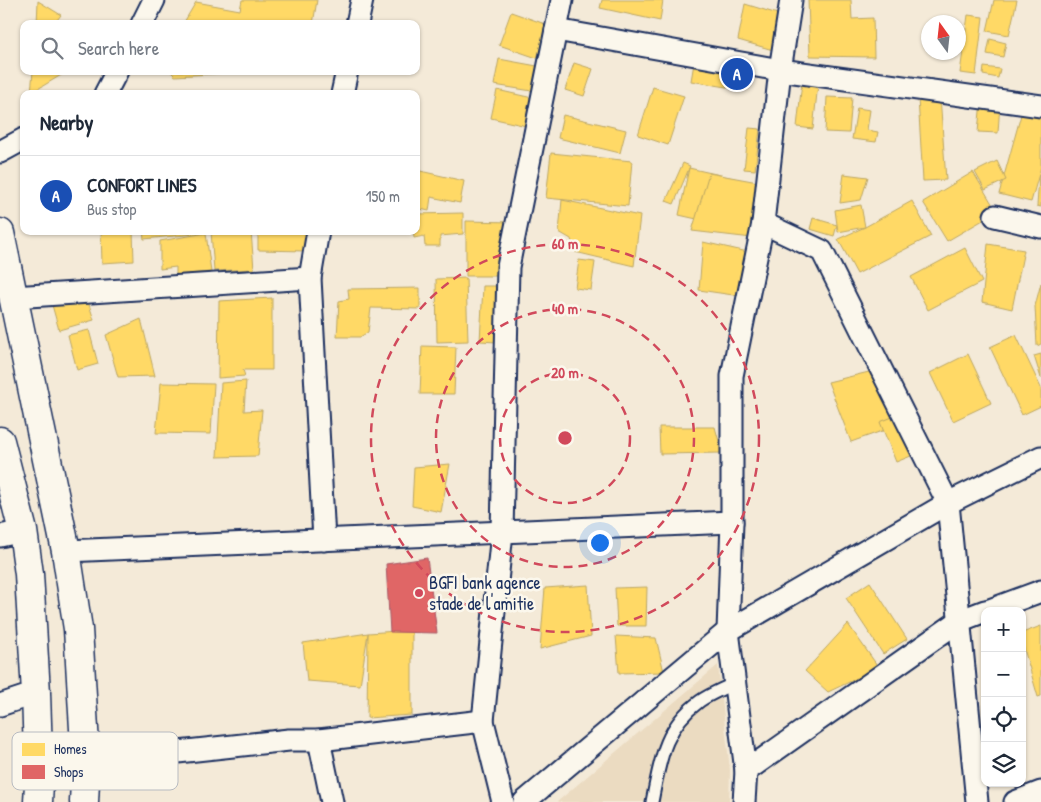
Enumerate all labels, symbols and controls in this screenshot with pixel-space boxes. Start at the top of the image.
north arrow [921,15,966,60]
search box [20,20,420,75]
icon: search [38,34,66,62]
text: Search here [78,35,159,61]
pin: A [721,55,753,93]
text: Nearby [40,108,93,137]
text: CONFORT LINES [87,172,196,198]
text: A [52,185,60,207]
text: 150 m [366,185,400,207]
text: Bus stop [87,198,136,220]
text: 60 m [552,233,578,254]
text: 40 m [552,298,578,319]
text: 20 m [551,362,579,383]
centre of rings [556,429,574,447]
your location [587,530,613,556]
place label: BGFI bank agence stade de l'amitie [429,570,541,616]
marker: BGFI bank agence stade de l'amitie [413,587,425,599]
map controls [981,607,1026,787]
button: + [981,607,1026,652]
button: − [981,652,1026,697]
button: locate [981,697,1026,742]
legend [12,732,178,790]
text: Homes [54,739,87,758]
button: layers [981,742,1026,787]
text: Shops [54,762,83,782]

